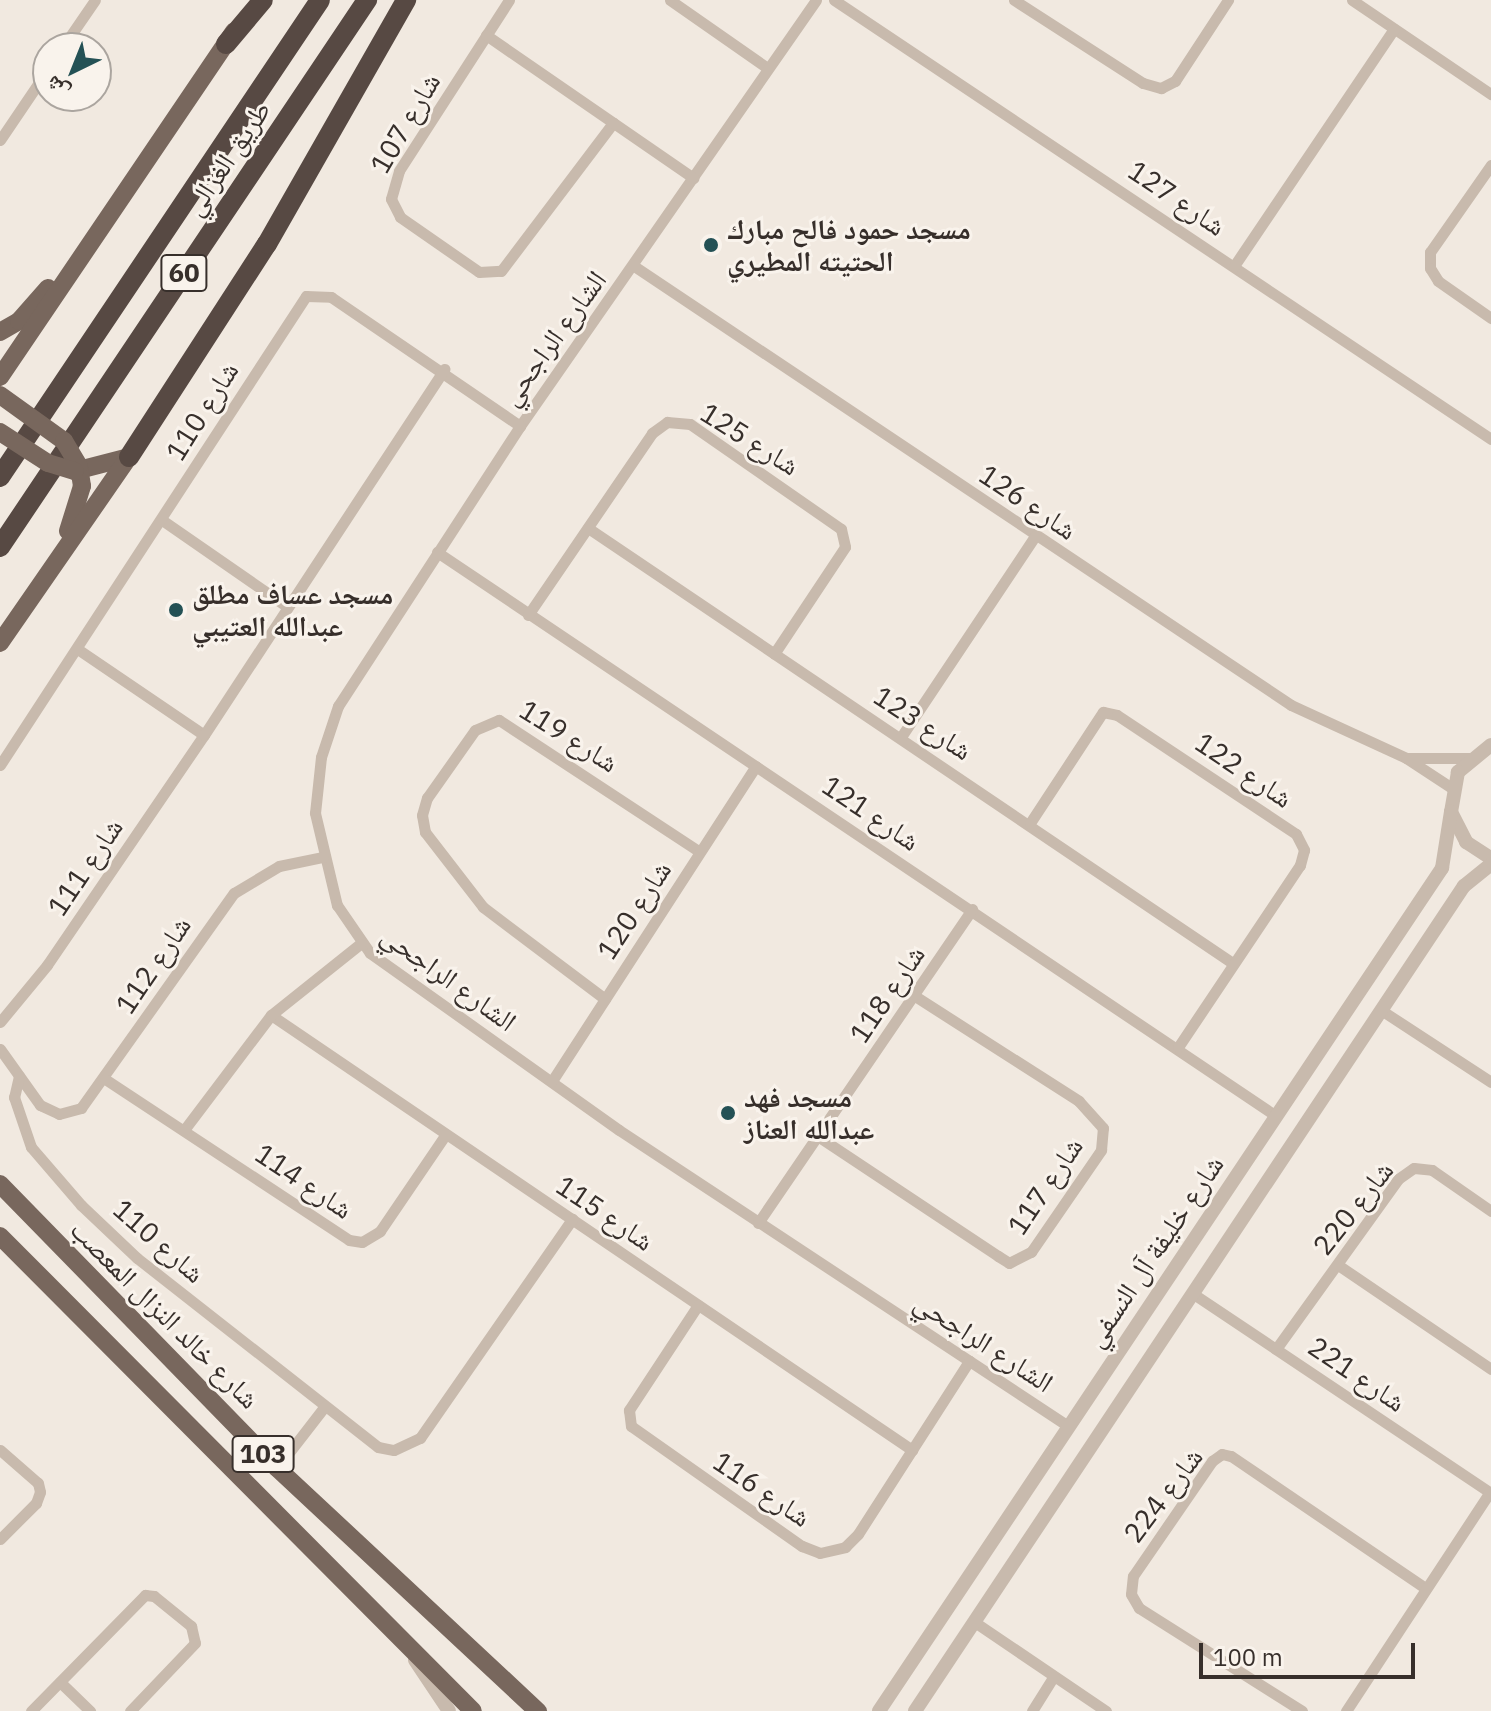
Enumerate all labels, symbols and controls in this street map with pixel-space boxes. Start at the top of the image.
north arrow [32,32,112,112]
street label: شارع 107 [363,67,447,179]
text: ش [38,70,75,107]
street label: طريق الغزالي [176,94,278,222]
street label: شارع 127 [1122,153,1232,243]
place label: مسجد حمود فالح مبارك الحتيته المطيري [727,212,971,278]
marker: مسجد حمود فالح مبارك الحتيته المطيري [702,236,720,254]
road number: 60 [160,251,208,295]
street label: الشارع الراجحي [493,264,613,412]
street label: شارع 110 [159,355,245,467]
street label: شارع 125 [694,396,806,482]
street label: شارع 126 [973,457,1083,547]
place label: مسجد عساف مطلق عبدالله العتيبي [192,577,393,643]
marker: مسجد عساف مطلق عبدالله العتيبي [167,601,185,619]
street label: شارع 123 [868,679,978,767]
street label: شارع 119 [513,693,625,779]
street label: شارع 122 [1189,725,1299,815]
street label: شارع 121 [816,768,926,858]
street label: شارع 111 [40,812,130,922]
street label: شارع 120 [590,855,678,965]
street label: شارع 112 [108,910,198,1020]
street label: الشارع الراجحي [375,918,523,1038]
street label: شارع 118 [842,939,932,1049]
place label: مسجد فهد عبدالله العناز [744,1080,874,1146]
marker: مسجد فهد عبدالله العناز [719,1104,737,1122]
street label: شارع 117 [1000,1131,1090,1241]
street label: 114 شارع [249,1136,359,1226]
street label: شارع خليفة آل النسفي [1077,1149,1231,1353]
street label: شارع 220 [1306,1154,1400,1262]
street label: شارع 115 [550,1168,660,1258]
street label: شارع 110 [106,1192,212,1290]
street label: شارع خالد النزال المعصب [64,1213,266,1415]
street label: الشارع الراجحي [908,1285,1060,1399]
street label: شارع 221 [1302,1329,1412,1419]
road number: 103 [231,1432,295,1476]
street label: شارع 224 [1116,1441,1210,1549]
street label: شارع 116 [707,1444,817,1534]
scale bar [1203,1627,1419,1677]
text: 100 m [1213,1641,1283,1673]

